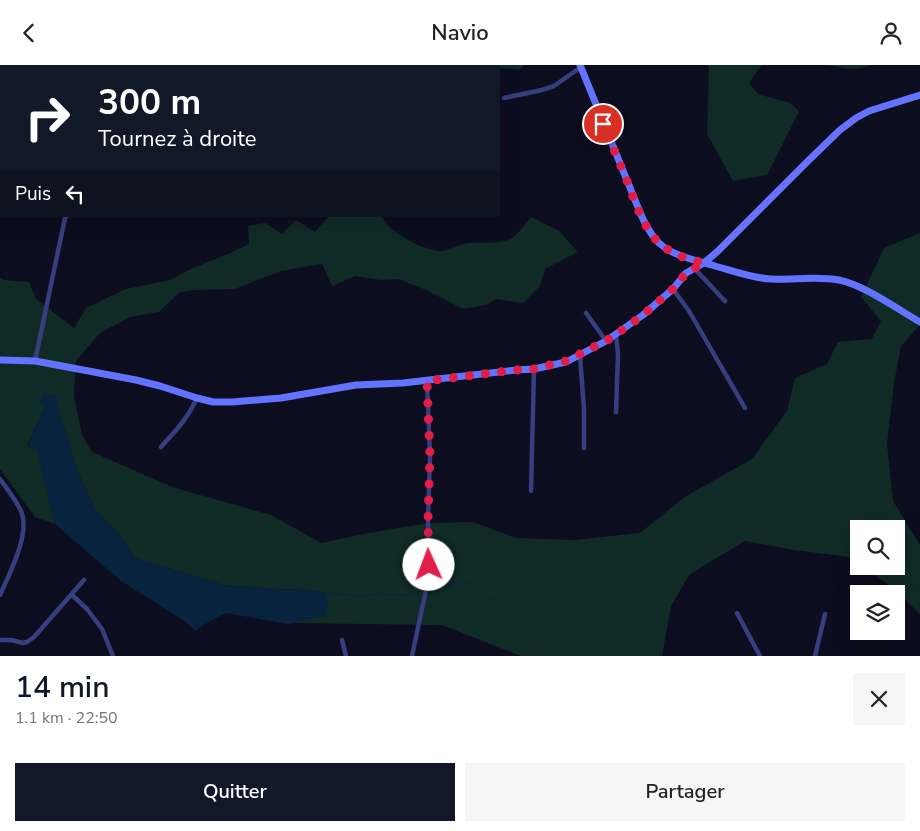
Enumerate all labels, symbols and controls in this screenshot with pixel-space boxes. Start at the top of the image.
text: Navio [431,18,489,48]
icon: back [15,19,43,47]
icon: person [877,19,905,47]
text: 300 m [98,79,201,126]
icon: right [15,85,80,150]
pin [582,103,624,145]
icon: arrive [589,110,617,138]
text: Tournez à droite [98,124,257,154]
icon: left [61,180,89,208]
text: Puis [15,181,51,207]
map controls [850,520,905,640]
button: search [850,520,905,575]
position arrow [402,538,454,590]
button: layers [850,585,905,640]
text: 14 min [15,667,109,708]
button: close [853,673,905,725]
text: 1.1 km · 22:50 [15,707,118,729]
button: Quitter [15,763,455,821]
button: Partager [465,763,905,821]

